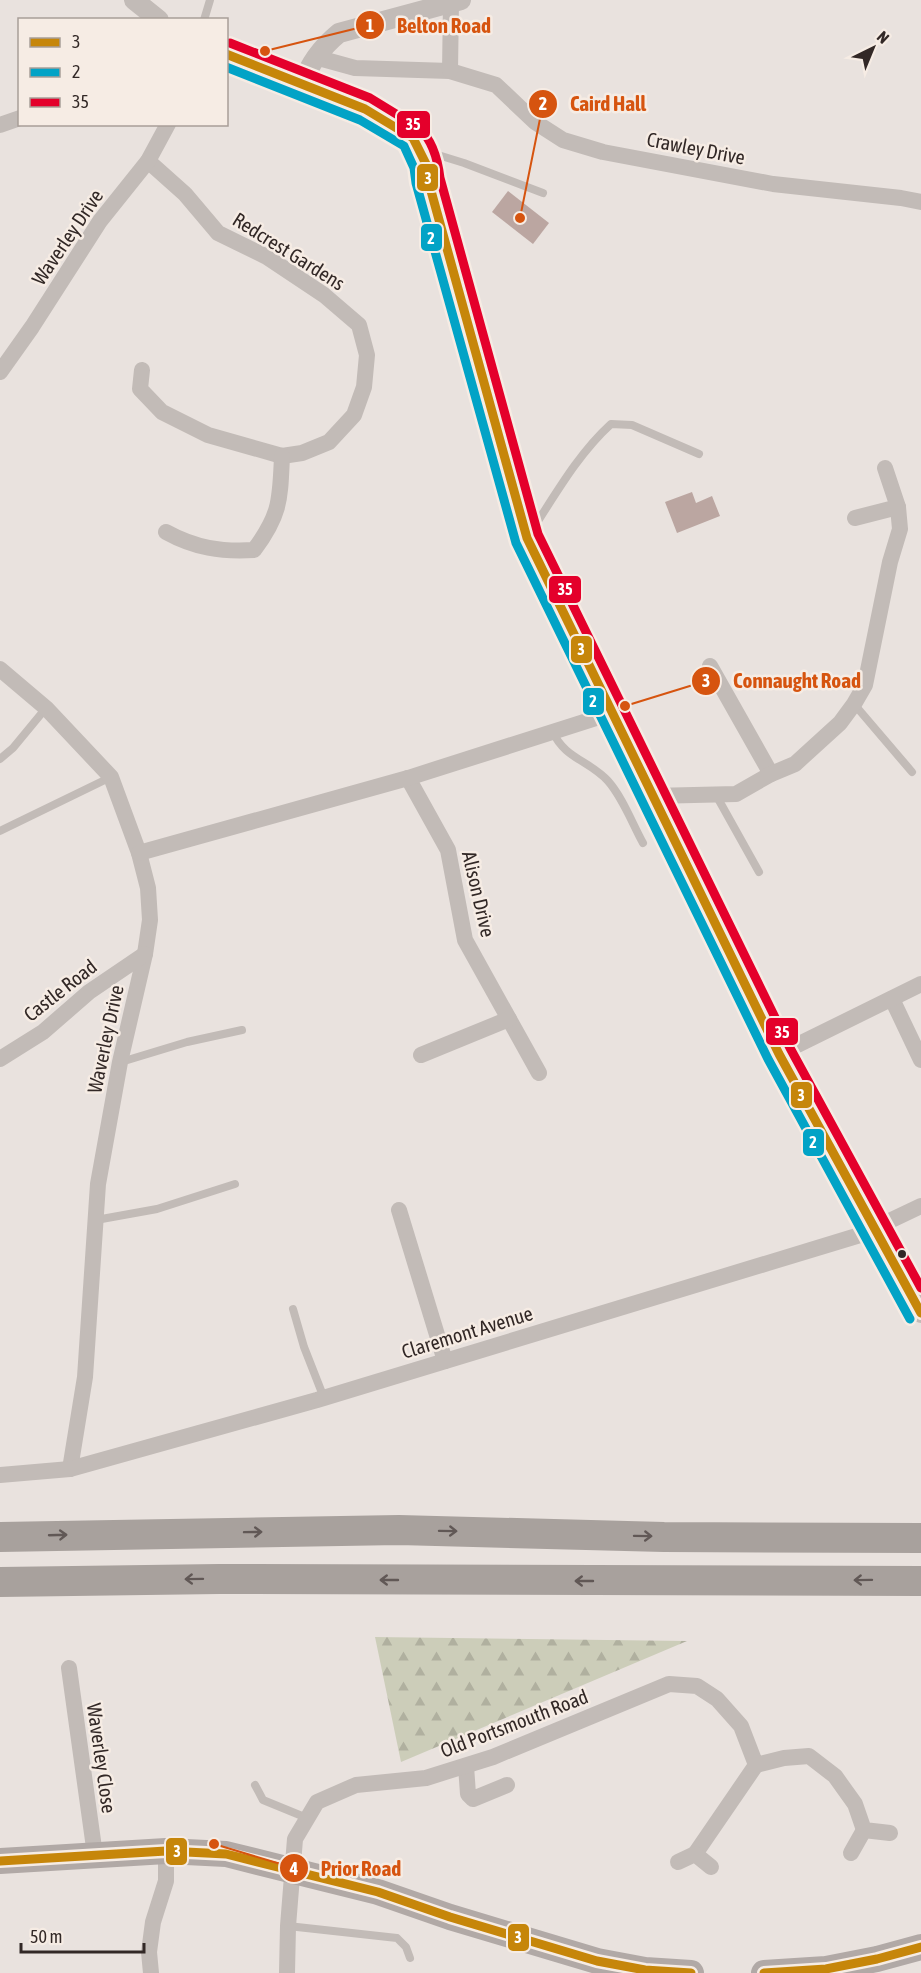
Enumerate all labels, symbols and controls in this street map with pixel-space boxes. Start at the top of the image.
callout: Belton Road [355,6,503,45]
text: Belton Road [397,13,491,37]
text: 1 [366,15,374,36]
legend [18,18,228,126]
north arrow [843,18,903,78]
text: N [874,27,893,47]
text: 3 [72,31,80,52]
text: 2 [72,61,80,82]
callout: Caird Hall [528,85,658,124]
text: 35 [72,91,89,112]
text: Caird Hall [570,91,647,115]
text: 2 [539,93,547,114]
line badge: 35 [396,110,431,139]
text: 35 [405,115,421,133]
street label: Crawley Drive [645,127,747,169]
line badge: 3 [416,163,439,192]
text: 3 [424,169,432,187]
street label: Waverley Drive [27,185,107,289]
street label: Redcrest Gardens [229,207,349,295]
line badge: 2 [420,223,443,252]
text: 2 [427,229,435,247]
line badge: 35 [548,575,582,604]
text: 35 [557,580,573,598]
line badge: 3 [570,635,593,664]
text: 3 [577,640,585,658]
callout: Connaught Road [691,661,872,700]
text: Connaught Road [733,668,861,692]
text: 3 [702,670,710,691]
line badge: 2 [582,687,605,716]
text: 2 [589,692,597,710]
street label: Alison Drive [458,849,500,939]
street label: Castle Road [19,954,101,1026]
street label: Waverley Drive [82,983,128,1095]
line badge: 35 [765,1017,799,1046]
text: 35 [774,1023,790,1041]
line badge: 3 [790,1081,813,1109]
text: 3 [797,1086,805,1104]
line badge: 2 [802,1128,825,1157]
text: 2 [809,1133,817,1151]
unlabelled marker [896,1248,908,1260]
street label: Claremont Avenue [399,1301,535,1363]
one-way arrow [438,1525,458,1537]
one-way arrow [243,1526,263,1538]
one-way arrow [48,1529,68,1541]
one-way arrow [633,1530,653,1542]
one-way arrow [184,1573,204,1585]
one-way arrow [379,1574,399,1586]
one-way arrow [853,1574,873,1586]
one-way arrow [574,1575,594,1587]
street label: Old Portsmouth Road [437,1684,591,1762]
street label: Waverley Close [83,1702,121,1814]
line badge: 3 [165,1837,188,1866]
text: 3 [173,1842,181,1860]
callout: Prior Road [279,1849,413,1888]
text: Prior Road [321,1856,401,1880]
text: 4 [289,1858,298,1879]
scale bar [21,1916,144,1954]
line badge: 3 [507,1923,530,1952]
text: 50 m [30,1926,62,1947]
text: 3 [514,1928,522,1946]

